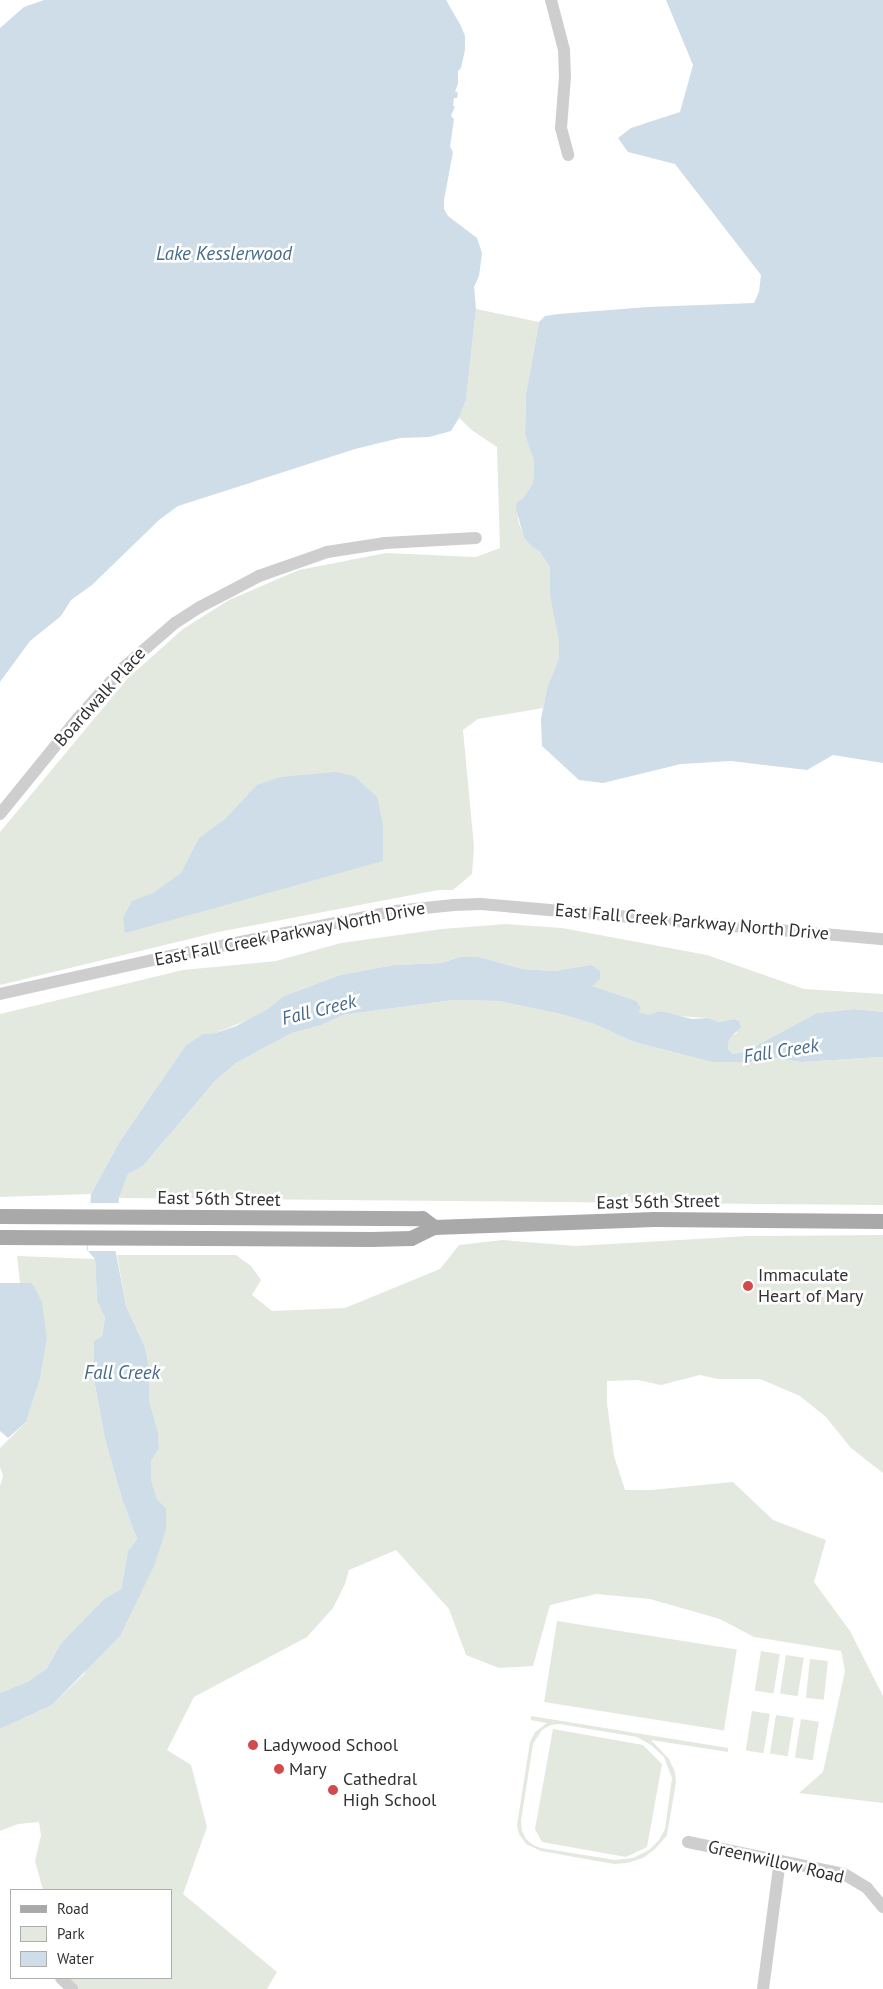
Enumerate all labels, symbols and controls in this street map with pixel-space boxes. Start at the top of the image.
water label: Lake Kesslerwood [156,243,292,265]
street label: Boardwalk Place [50,643,150,751]
street label: East Fall Creek Parkway North Drive [152,897,428,971]
street label: East Fall Creek Parkway North Drive [553,899,831,945]
water label: Fall Creek [279,990,359,1030]
water label: Fall Creek [742,1034,820,1068]
street label: East 56th Street [157,1187,281,1211]
street label: East 56th Street [596,1190,720,1214]
place label: Immaculate Heart of Mary [758,1265,863,1308]
marker: Immaculate Heart of Mary [742,1280,754,1292]
water label: Fall Creek [84,1362,160,1384]
place label: Ladywood School [263,1734,398,1756]
marker: Ladywood School [247,1739,259,1751]
place label: Mary [289,1758,327,1780]
marker: Mary [273,1763,285,1775]
place label: Cathedral High School [343,1769,436,1812]
marker: Cathedral High School [327,1784,339,1796]
street label: Greenwillow Road [706,1836,846,1888]
legend [10,1889,172,1979]
text: Road [57,1899,89,1918]
text: Park [57,1924,85,1943]
text: Water [57,1949,94,1968]

